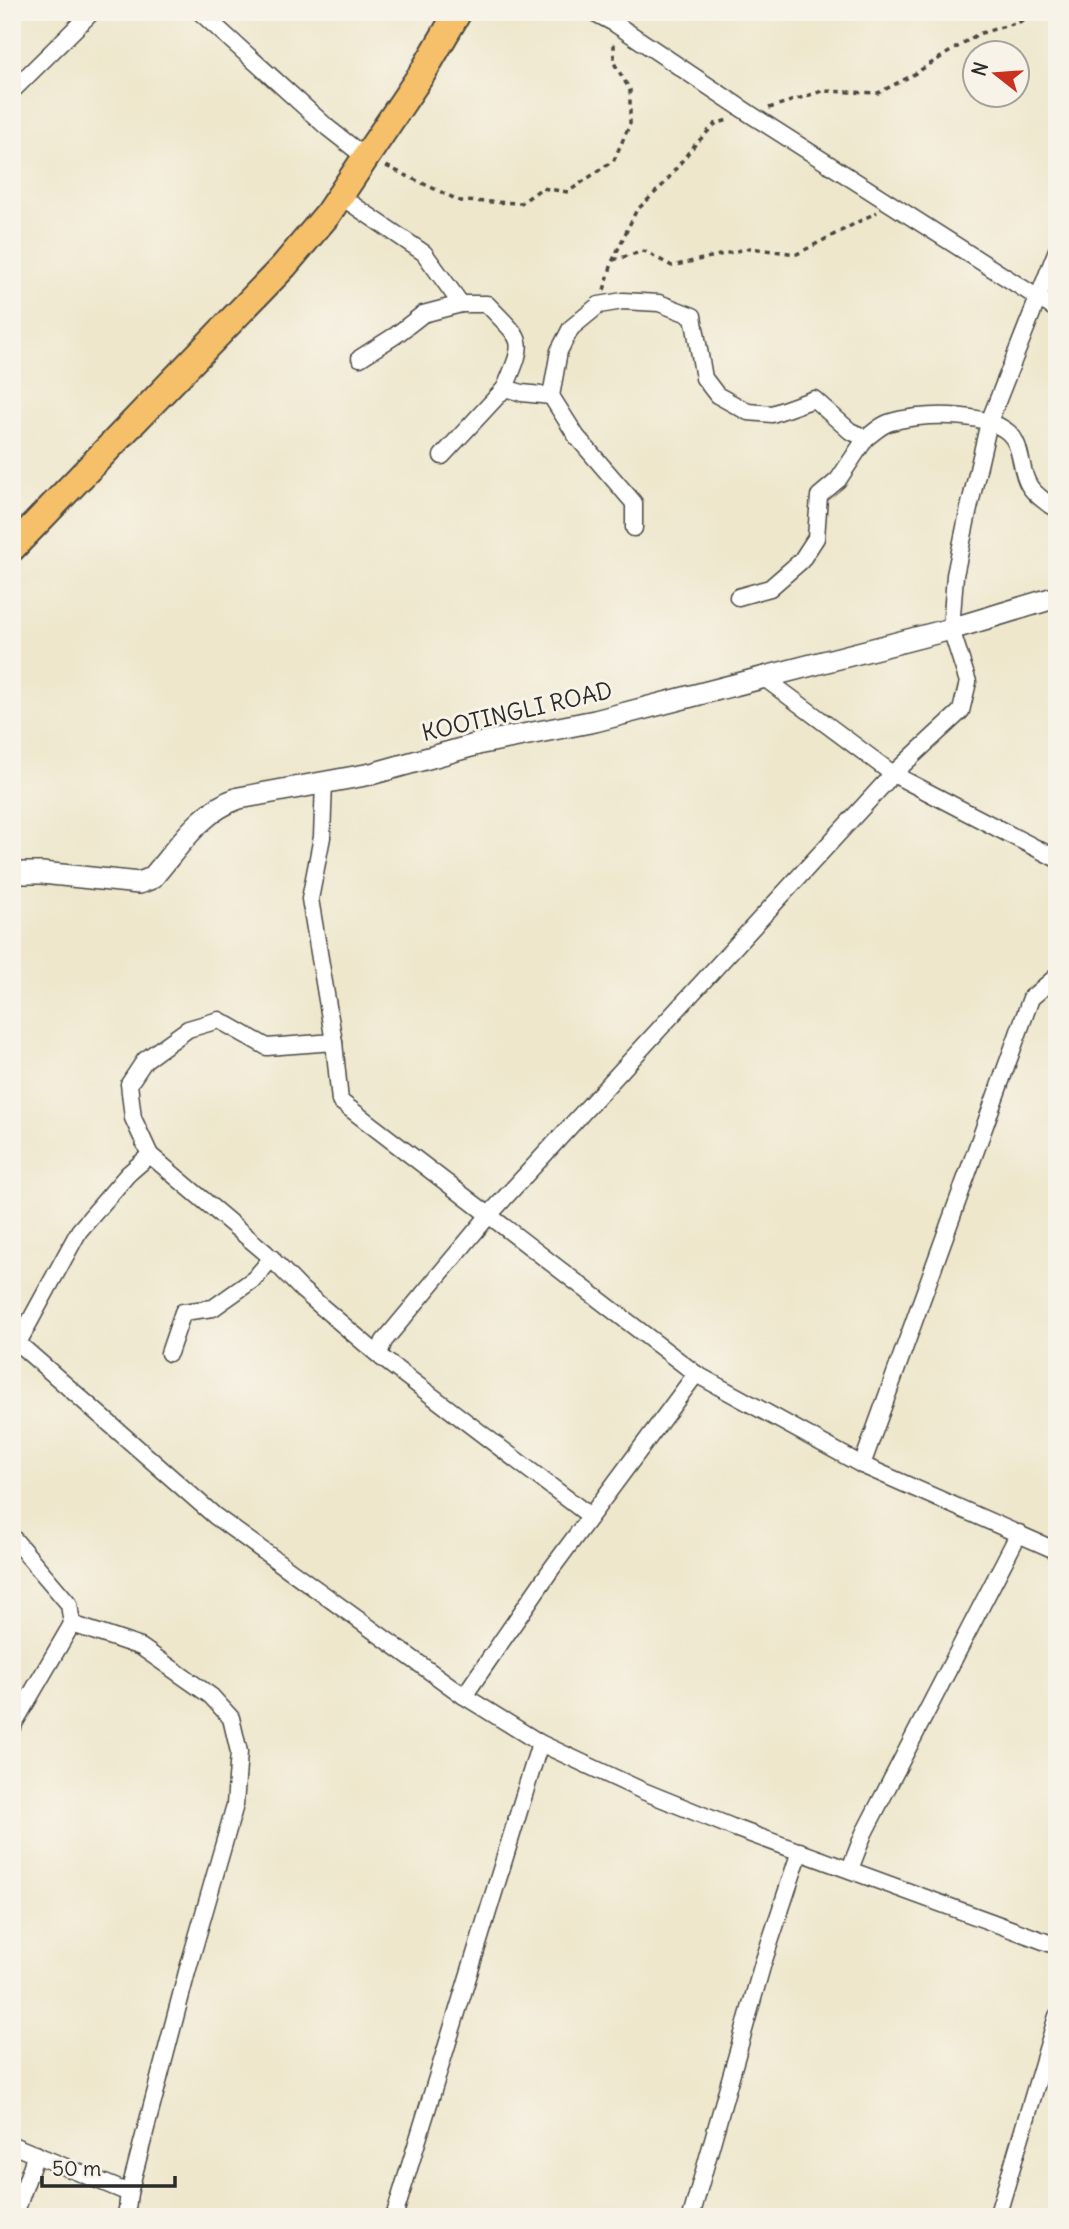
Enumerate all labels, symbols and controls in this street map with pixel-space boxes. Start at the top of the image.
north arrow [960,38,1030,108]
text: N [966,59,993,79]
street label: KOOTINGLI ROAD [419,675,615,747]
scale bar [42,2145,175,2189]
text: 50 m [52,2155,101,2182]

